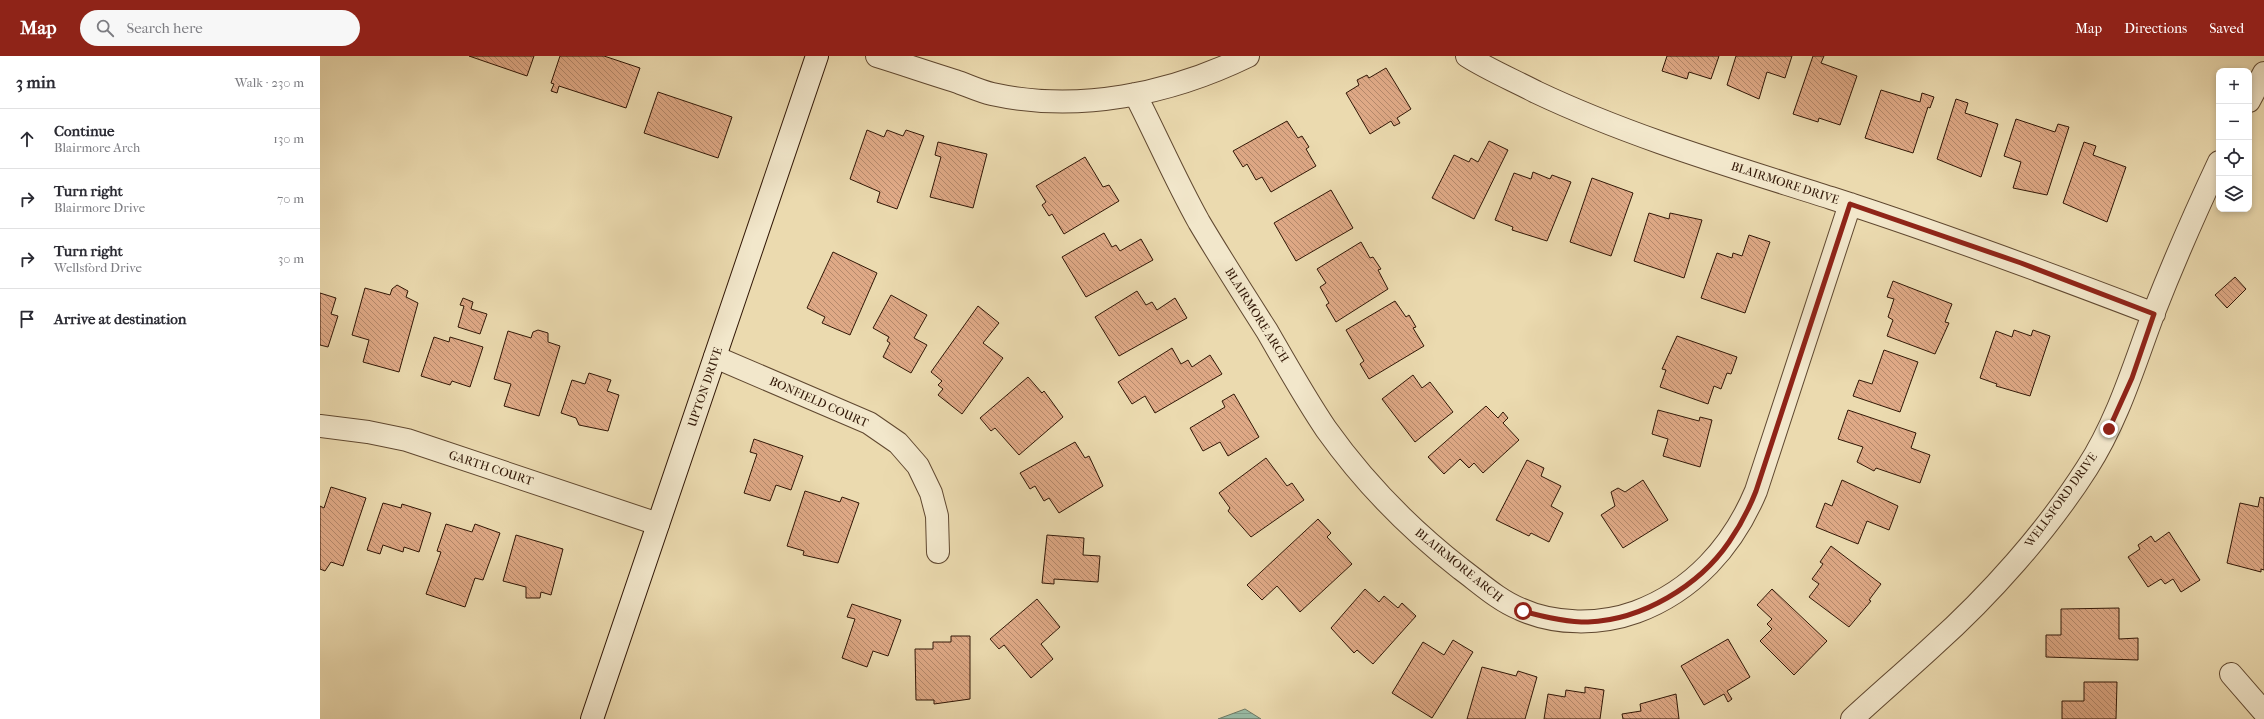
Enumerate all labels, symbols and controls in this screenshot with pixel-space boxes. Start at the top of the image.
search box [80,10,360,46]
text: Map [20,17,56,39]
icon: search [94,17,116,39]
text: Search here [126,19,203,37]
text: Map [2075,20,2102,37]
text: Directions [2124,20,2187,37]
text: Saved [2209,20,2244,37]
map controls [2216,68,2252,212]
button: + [2216,68,2252,104]
text: 3 min [16,72,56,92]
text: Walk · 230 m [235,75,304,90]
button: − [2216,104,2252,140]
text: Continue [54,122,114,140]
icon: ahead [16,128,38,150]
text: 130 m [273,131,304,146]
text: Blairmore Arch [54,140,140,155]
button: locate [2216,140,2252,176]
street label: BLAIRMORE DRIVE [1729,159,1841,207]
button: layers [2216,176,2252,212]
text: Turn right [54,182,123,200]
icon: right [16,188,38,210]
text: 70 m [277,191,304,206]
text: Blairmore Drive [54,200,145,215]
text: Turn right [54,242,123,260]
icon: right [16,248,38,270]
text: 30 m [278,251,304,266]
text: Wellsford Drive [54,260,142,275]
street label: BLAIRMORE ARCH [1222,265,1292,365]
icon: arrive [16,308,38,330]
text: Arrive at destination [54,310,186,328]
street label: UPTON DRIVE [685,345,725,429]
street label: BONFIELD COURT [767,374,871,430]
route end [2100,420,2118,438]
street label: GARTH COURT [447,448,536,489]
street label: WELLSFORD DRIVE [2021,450,2100,551]
street label: BLAIRMORE ARCH [1412,525,1506,605]
route start [1514,602,1532,620]

